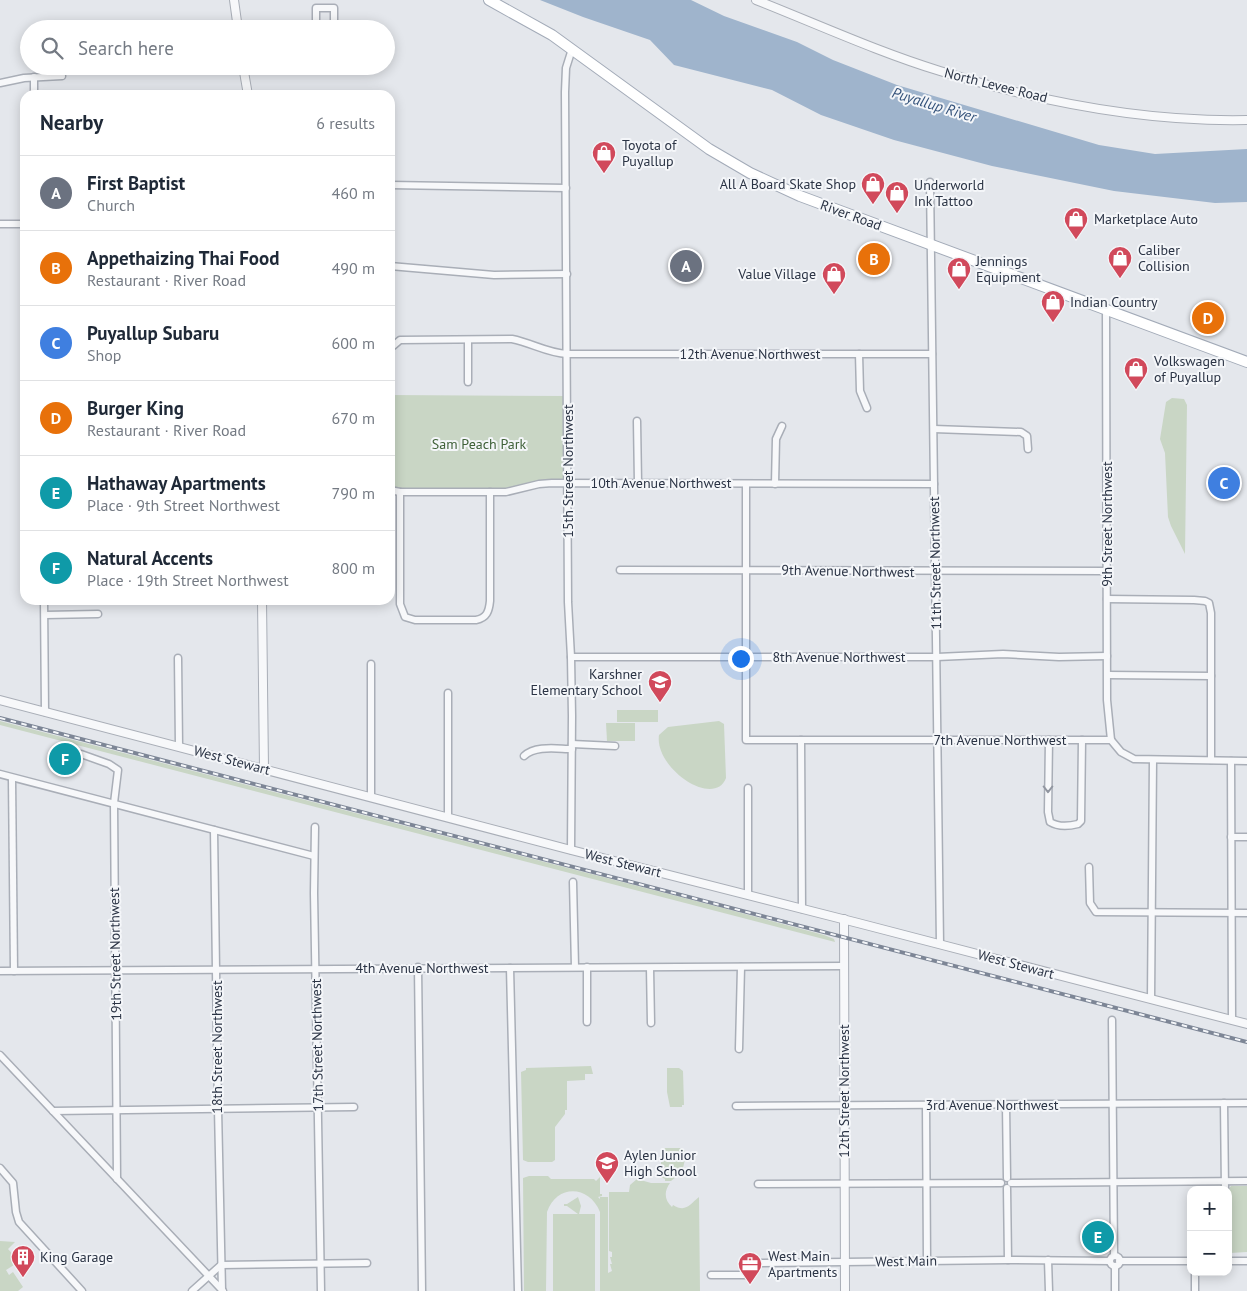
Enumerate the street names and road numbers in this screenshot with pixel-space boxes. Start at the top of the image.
street label: North Levee Road [943,64,1049,106]
street label: River Road [818,196,884,234]
street label: 12th Avenue Northwest [680,345,821,363]
street label: 15th Street Northwest [559,404,577,538]
street label: 9th Street Northwest [1098,461,1116,587]
street label: 10th Avenue Northwest [591,474,732,492]
street label: 11th Street Northwest [925,496,945,630]
street label: 9th Avenue Northwest [781,561,915,581]
street label: 8th Avenue Northwest [772,648,906,666]
street label: 7th Avenue Northwest [934,731,1067,749]
street label: West Stewart [192,741,273,779]
street label: West Stewart [583,845,664,881]
street label: 19th Street Northwest [105,887,125,1021]
street label: West Stewart [976,945,1057,983]
street label: 4th Avenue Northwest [355,959,489,977]
street label: 17th Street Northwest [307,978,327,1112]
street label: 18th Street Northwest [208,980,226,1114]
street label: 12th Street Northwest [835,1024,853,1158]
street label: 3rd Avenue Northwest [925,1096,1059,1114]
street label: West Main [875,1251,937,1271]

